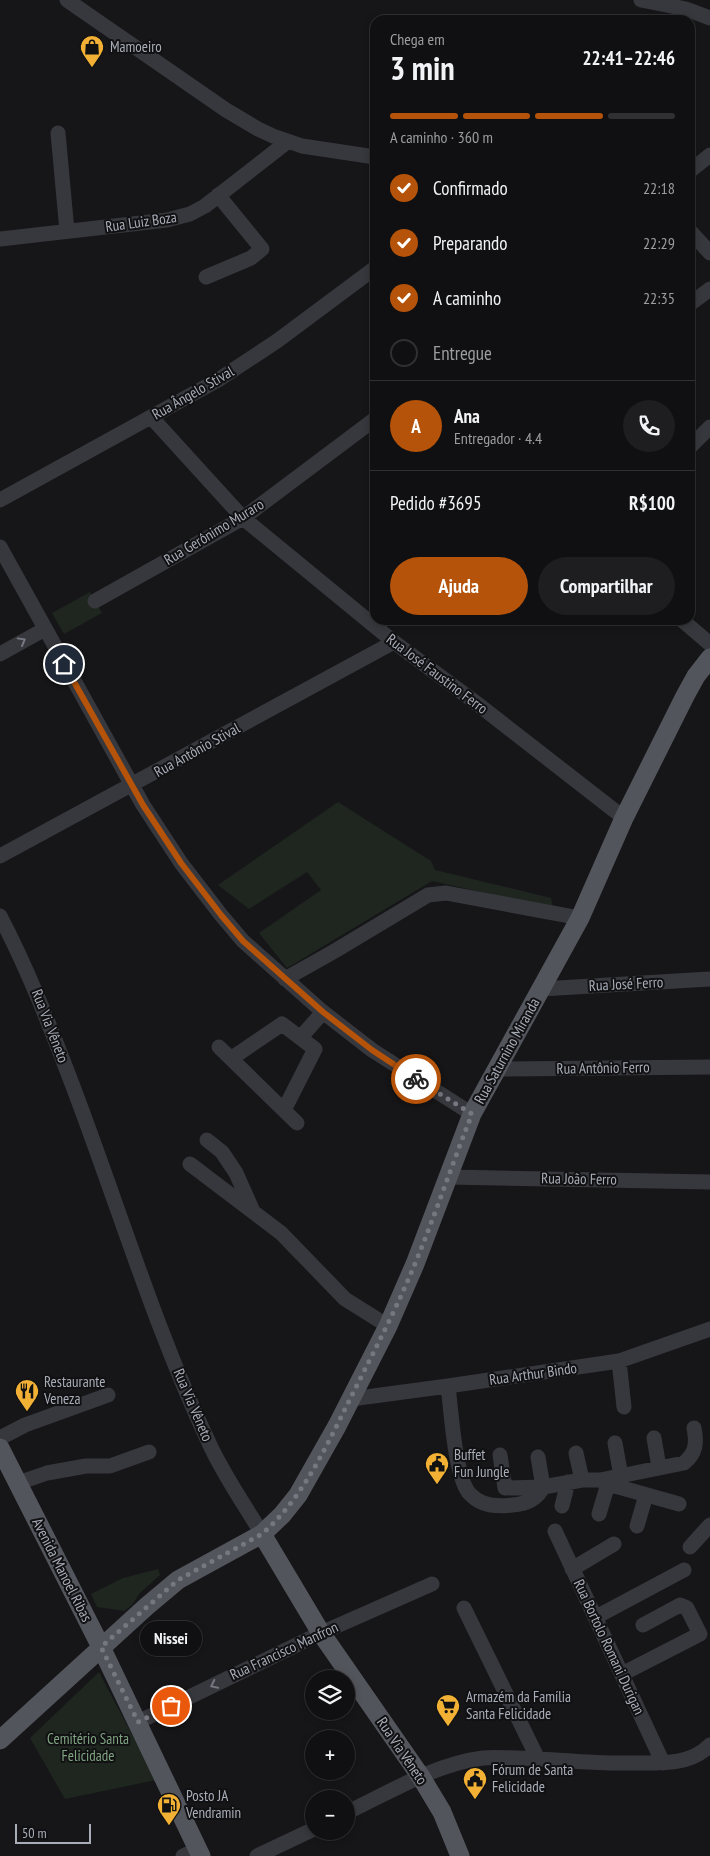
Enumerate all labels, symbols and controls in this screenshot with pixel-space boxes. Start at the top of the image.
text: Chega em [390,29,445,49]
shop icon: Mamoeiro [79,34,105,68]
place label: Mamoeiro [110,37,162,56]
text: 22:41–22:46 [582,46,675,70]
text: 3 min [390,47,455,89]
text: A caminho · 360 m [390,127,493,147]
icon: check [390,174,418,202]
text: Confirmado [433,176,508,200]
text: 22:18 [643,178,675,198]
street label: Rua Luiz Boza [104,207,178,236]
icon: check [390,229,418,257]
text: Preparando [433,231,508,255]
text: 22:29 [643,233,675,253]
icon: check [390,284,418,312]
text: A caminho [433,286,501,310]
text: 22:35 [643,288,675,308]
text: Entregue [433,341,492,365]
street label: Rua Ângelo Stival [149,361,237,424]
button: phone [623,400,675,452]
text: Ana [454,404,480,428]
text: A [411,414,421,438]
text: Entregador · 4.4 [454,428,542,448]
text: Pedido #3695 [390,491,481,515]
text: R$100 [629,491,675,515]
street label: Rua Gerônimo Muraro [160,494,267,569]
button: Ajuda [390,557,528,615]
button: Compartilhar [538,557,675,615]
street label: Rua José Faustino Ferro [383,629,492,718]
one-way arrow [17,638,26,648]
pin [43,643,85,685]
icon: home [50,650,78,678]
street label: Rua Antônio Stival [150,718,243,781]
street label: Rua José Ferro [588,972,664,995]
street label: Rua Via Vêneto [28,986,73,1065]
street label: Rua Saturnino Miranda [470,994,544,1107]
courier [391,1054,441,1104]
street label: Rua Antônio Ferro [556,1057,650,1078]
icon: bike [402,1065,430,1093]
street label: Rua João Ferro [541,1168,617,1189]
street label: Rua Arthur Bindo [488,1358,578,1389]
street label: Rua Via Vêneto [170,1366,217,1444]
place label: Restaurante Veneza [43,1372,105,1408]
restaurant icon: Restaurante Veneza [14,1378,40,1412]
place label: Buffet Fun Jungle [454,1445,509,1481]
public building icon: Buffet Fun Jungle [424,1451,450,1485]
street label: Avenida Manoel Ribas [28,1515,97,1625]
street label: Rua Bortolo Romani Durigan [570,1576,649,1718]
street label: Rua Francisco Manfron [227,1617,341,1684]
callout: Nissei [140,1621,202,1656]
text: Nissei [154,1628,188,1648]
map controls [305,1670,355,1840]
button: layers [305,1670,355,1720]
one-way arrow [210,1679,219,1689]
pin [150,1685,192,1727]
place label: Armazém da Família Santa Felicidade [466,1687,571,1723]
icon: bag [157,1692,185,1720]
supermarket icon: Armazém da Família Santa Felicidade [435,1693,461,1727]
street label: Rua Via Vêneto [373,1713,432,1788]
park label: Cemitério Santa Felicidade [47,1729,129,1765]
button: + [305,1730,355,1780]
place label: Fórum de Santa Felicidade [492,1760,573,1796]
public building icon: Fórum de Santa Felicidade [462,1766,488,1800]
place label: Posto JA Vendramin [185,1786,241,1822]
button: − [305,1790,355,1840]
fuel station icon: Posto JA Vendramin [156,1792,182,1826]
scale bar [15,1821,91,1844]
text: 50 m [22,1824,47,1842]

